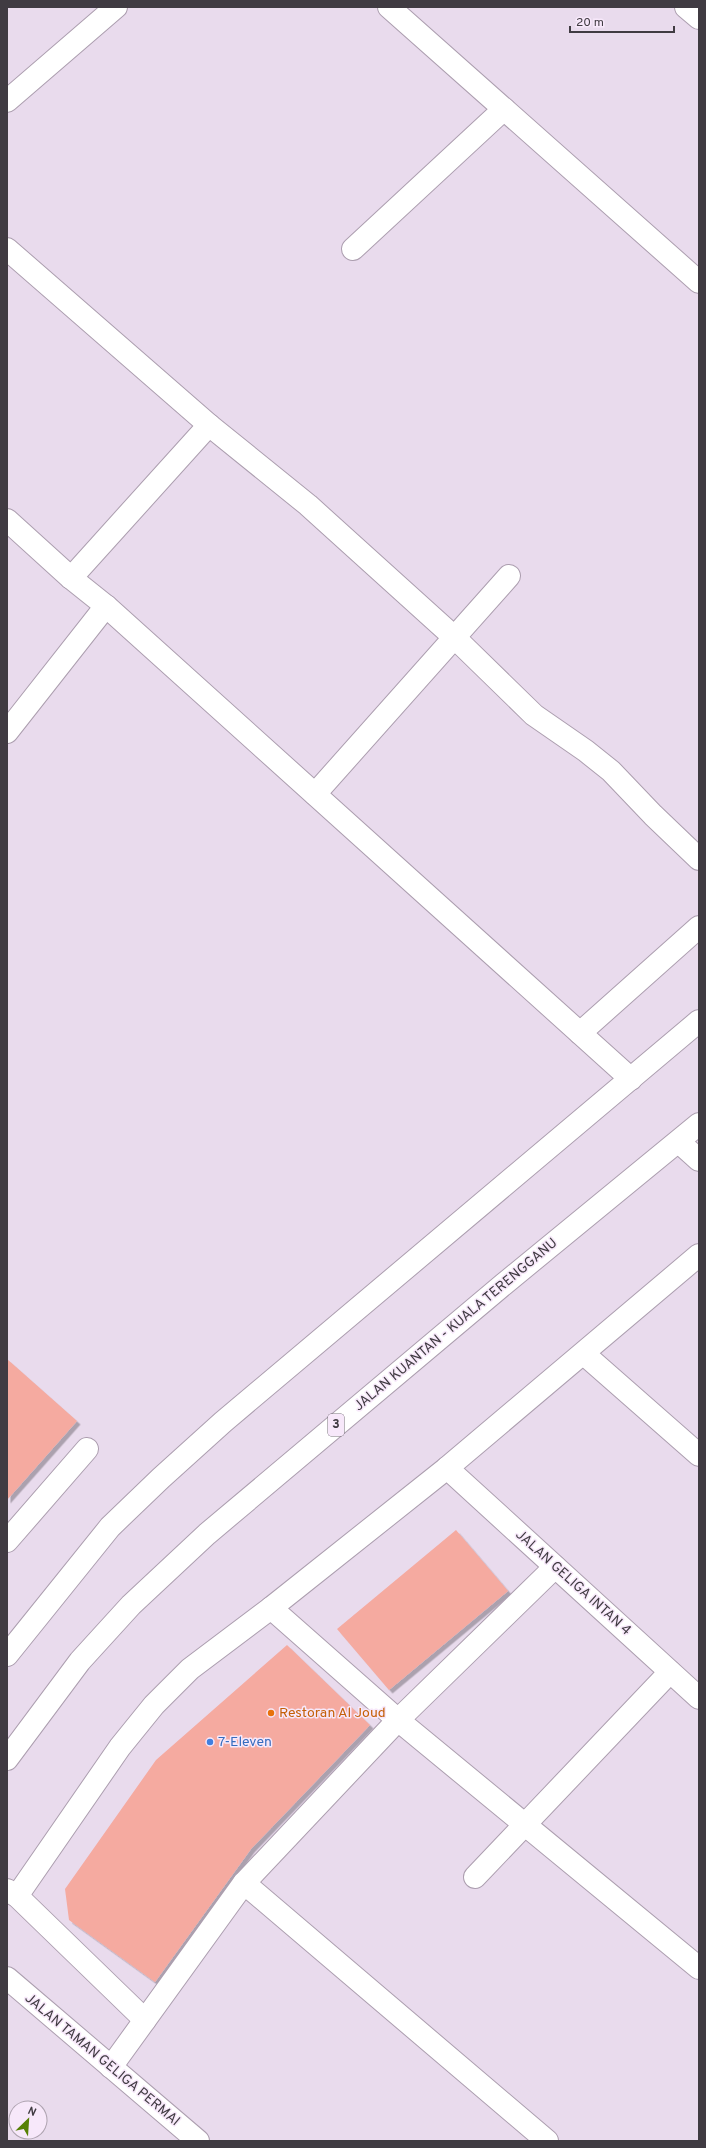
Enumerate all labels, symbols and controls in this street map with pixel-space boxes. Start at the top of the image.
scale bar [570,8,674,34]
text: 20 m [576,15,604,31]
street label: JALAN KUANTAN - KUALA TERENGGANU [351,1235,561,1415]
road number: 3 [328,1414,344,1436]
street label: JALAN GELIGA INTAN 4 [512,1527,634,1639]
place label: Restoran Al Joud [279,1705,386,1722]
marker: Restoran Al Joud [266,1708,276,1718]
place label: 7-Eleven [218,1734,272,1751]
marker: 7-Eleven [205,1737,215,1747]
street label: JALAN TAMAN GELIGA PERMAI [21,1990,183,2130]
north arrow [8,2100,48,2140]

